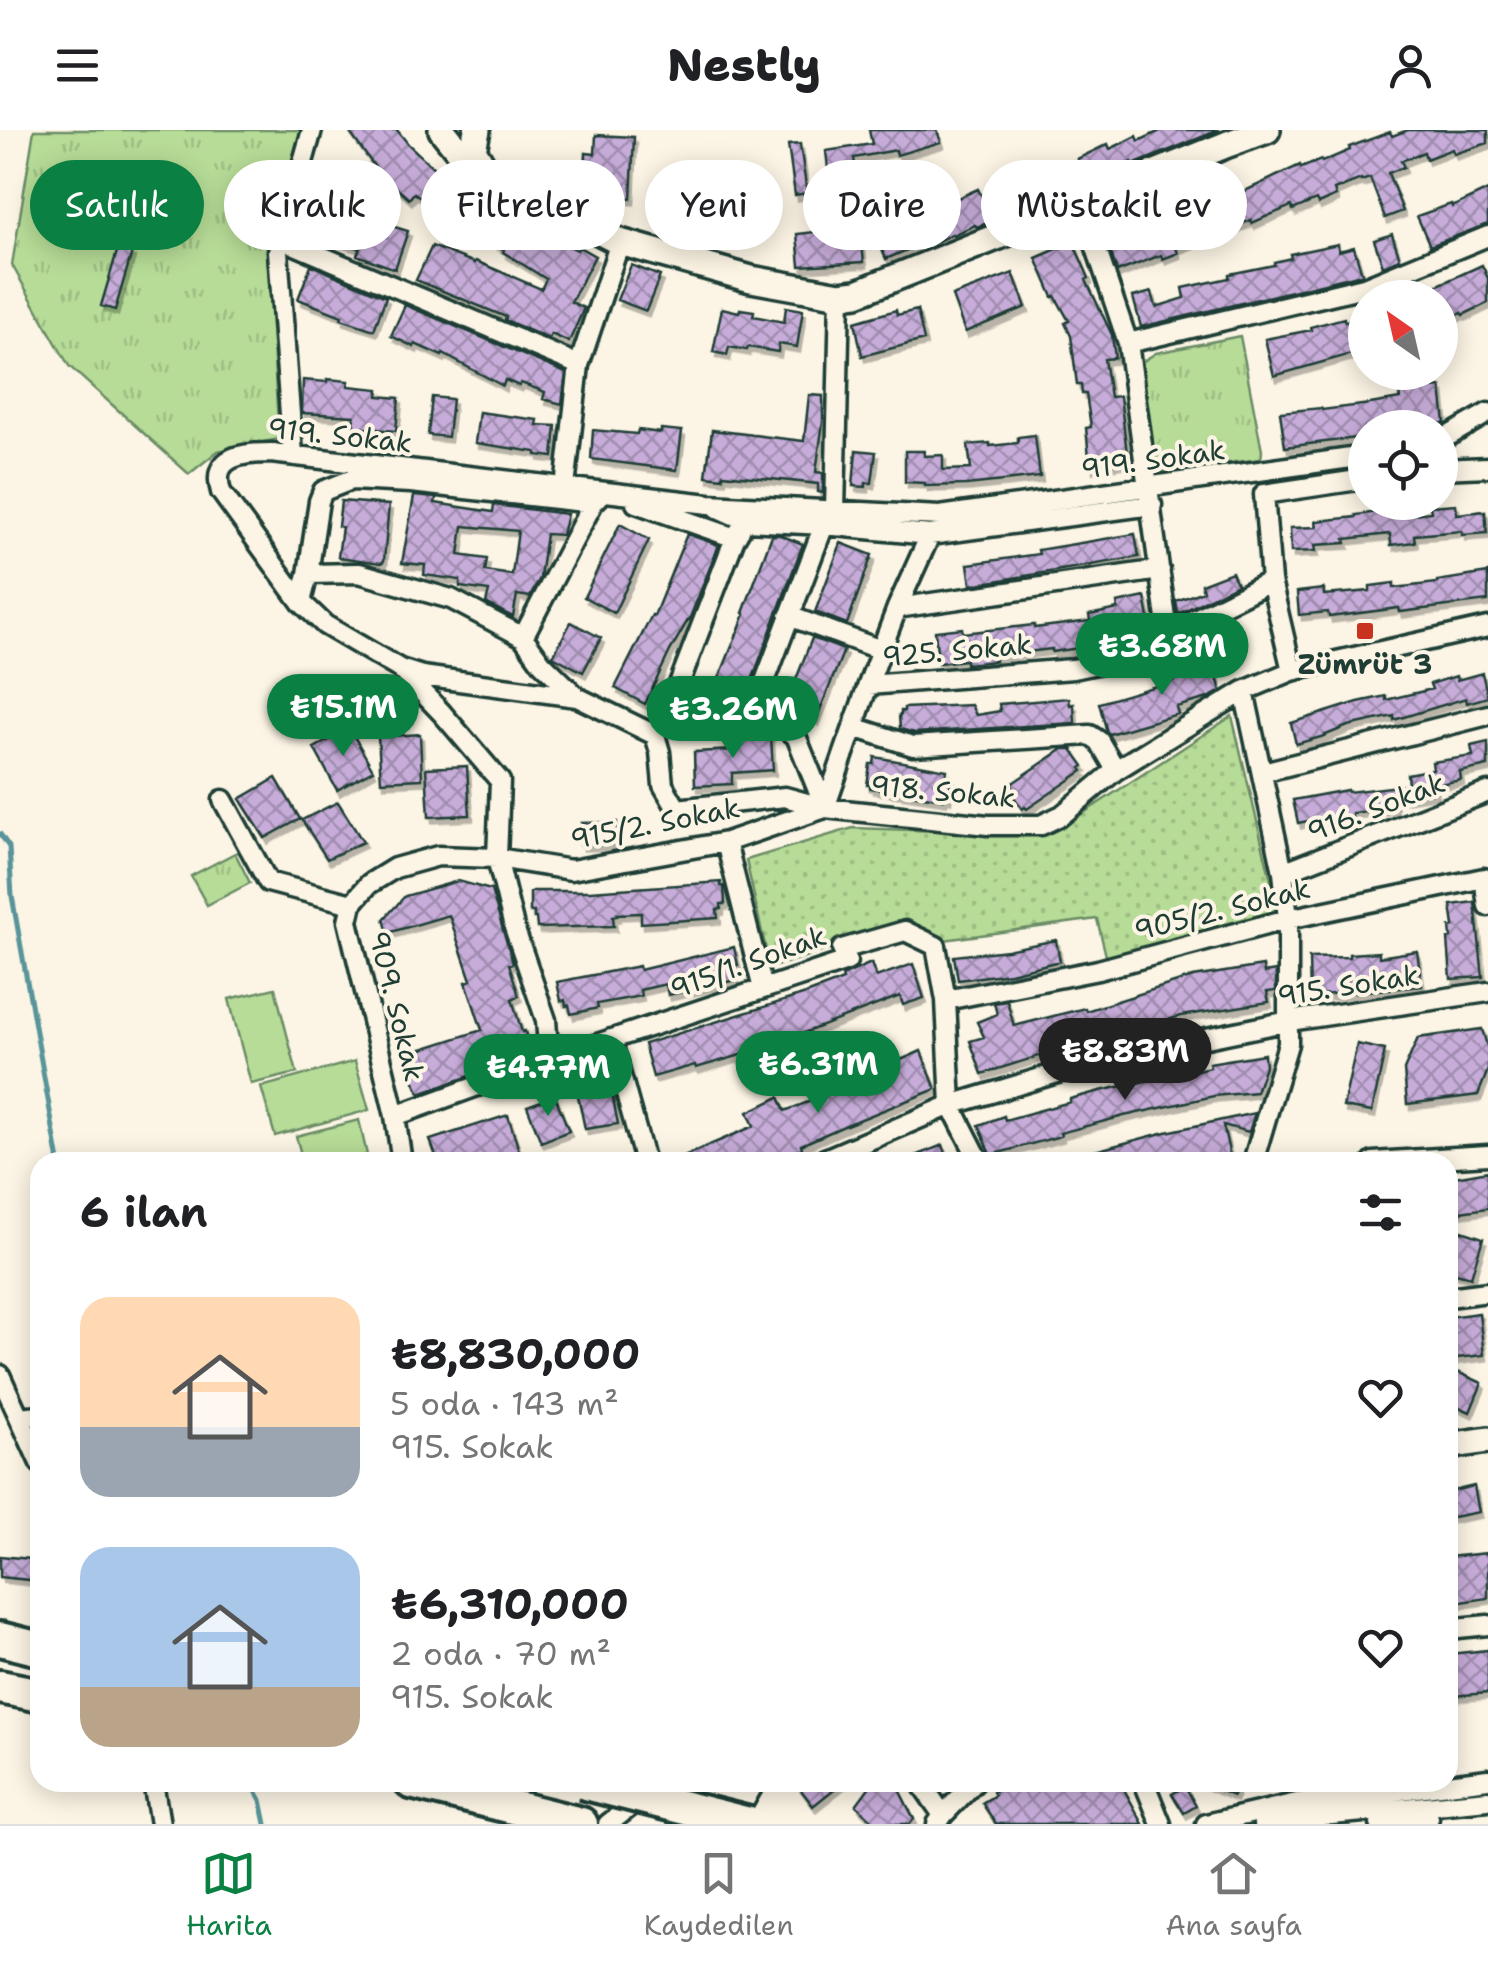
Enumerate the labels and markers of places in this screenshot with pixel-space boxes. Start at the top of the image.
pin: ₺3.68M [1081,613,1243,698]
marker: Zümrüt 3 [1354,620,1376,642]
place label: Zümrüt 3 [1298,645,1432,683]
pin: ₺15.1M [262,674,424,759]
pin: ₺3.26M [652,676,814,761]
pin: ₺8.83M [1044,1018,1206,1103]
pin: ₺6.31M [737,1031,899,1116]
pin: ₺4.77M [467,1034,629,1119]

